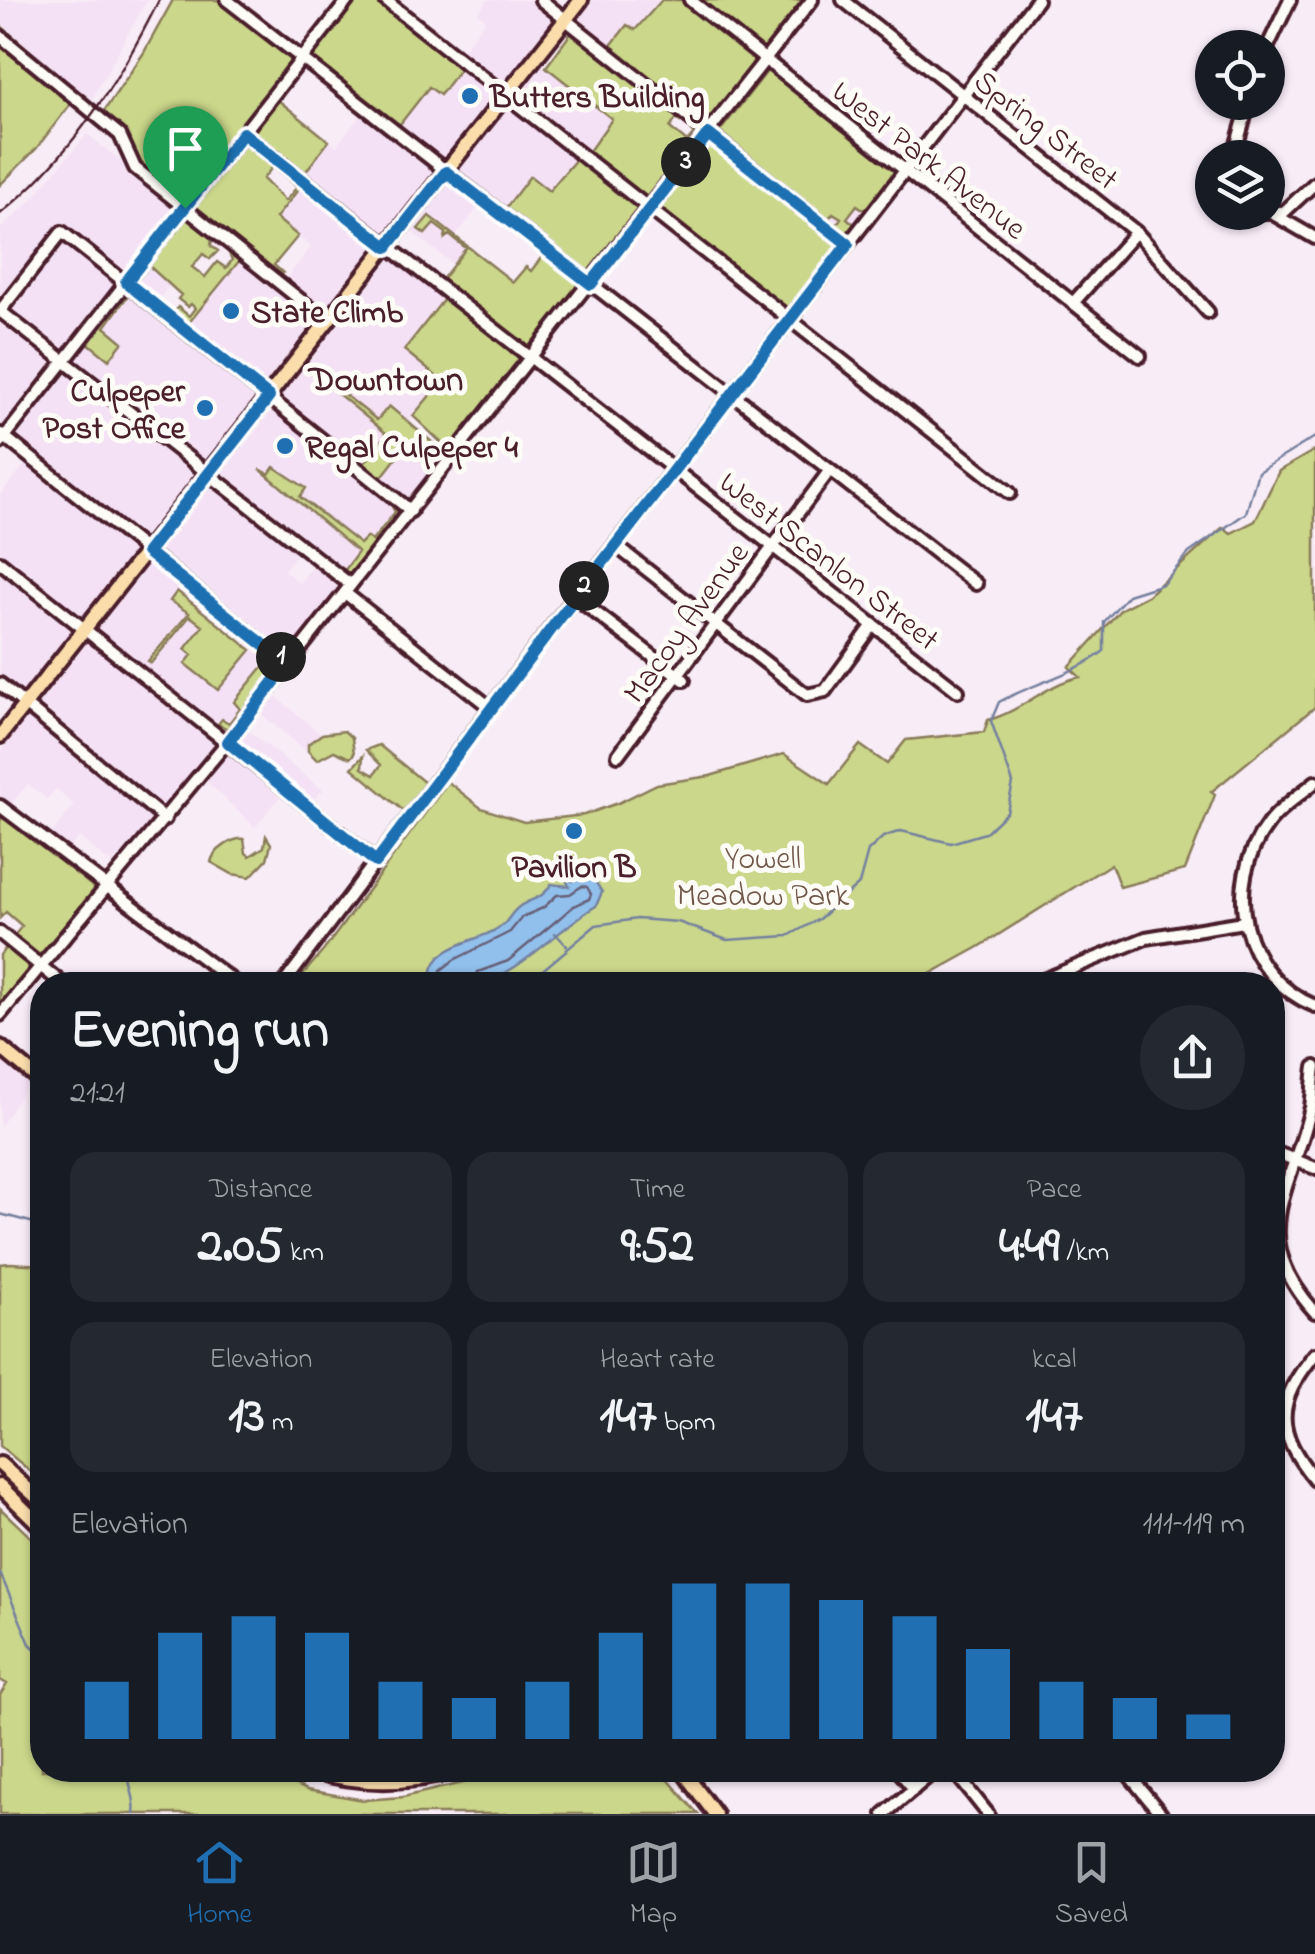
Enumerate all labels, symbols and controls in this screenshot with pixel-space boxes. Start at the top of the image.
map controls [1195,30,1285,230]
button: locate [1195,30,1285,120]
street label: Spring Street [962,60,1127,204]
street label: West Park Avenue [821,71,1036,253]
place label: Butters Building [488,76,705,124]
marker: Butters Building [459,85,481,107]
pin [143,106,228,209]
icon: arrive [158,121,213,176]
pin: 3 [661,137,711,187]
button: layers [1195,140,1285,230]
text: 3 [680,141,692,182]
place label: State Climb [251,291,403,338]
marker: State Climb [220,300,242,322]
district label: Downtown [307,356,463,407]
place label: Culpeper Post Office [43,370,187,454]
marker: Culpeper Post Office [194,397,216,419]
place label: Regal Culpeper 4 [305,426,519,474]
marker: Regal Culpeper 4 [274,435,296,457]
street label: West Scanlon Street [708,462,948,664]
street label: Macoy Avenue [613,533,763,714]
pin: 2 [559,561,609,611]
text: 2 [577,565,591,606]
pin: 1 [256,632,306,682]
text: 1 [277,636,285,677]
marker: Pavilion B [563,820,585,842]
park label: Yowell Meadow Park [677,837,850,921]
place label: Pavilion B [511,846,637,893]
text: Evening run [70,993,329,1073]
button: share [1140,1005,1245,1110]
text: 21:21 [70,1071,125,1118]
text: Distance [209,1170,312,1211]
text: Time [630,1170,685,1211]
text: Pace [1027,1170,1081,1211]
text: 2.05 [198,1211,283,1284]
text: 9:52 [621,1211,694,1284]
text: 4:49 [999,1211,1060,1284]
text: km [283,1233,324,1274]
text: /km [1060,1233,1109,1274]
text: Elevation [209,1340,312,1381]
text: Heart rate [600,1340,715,1381]
text: kcal [1032,1340,1076,1381]
text: 13 [228,1381,265,1454]
text: 147 [600,1381,657,1454]
text: 147 [1026,1381,1083,1454]
text: m [265,1403,293,1444]
text: bpm [657,1403,715,1444]
text: Elevation [70,1502,188,1549]
text: 111–119 m [1142,1502,1245,1549]
tab: Home [187,1835,252,1936]
tab: Map [626,1835,681,1936]
tab: Saved [1055,1835,1128,1936]

